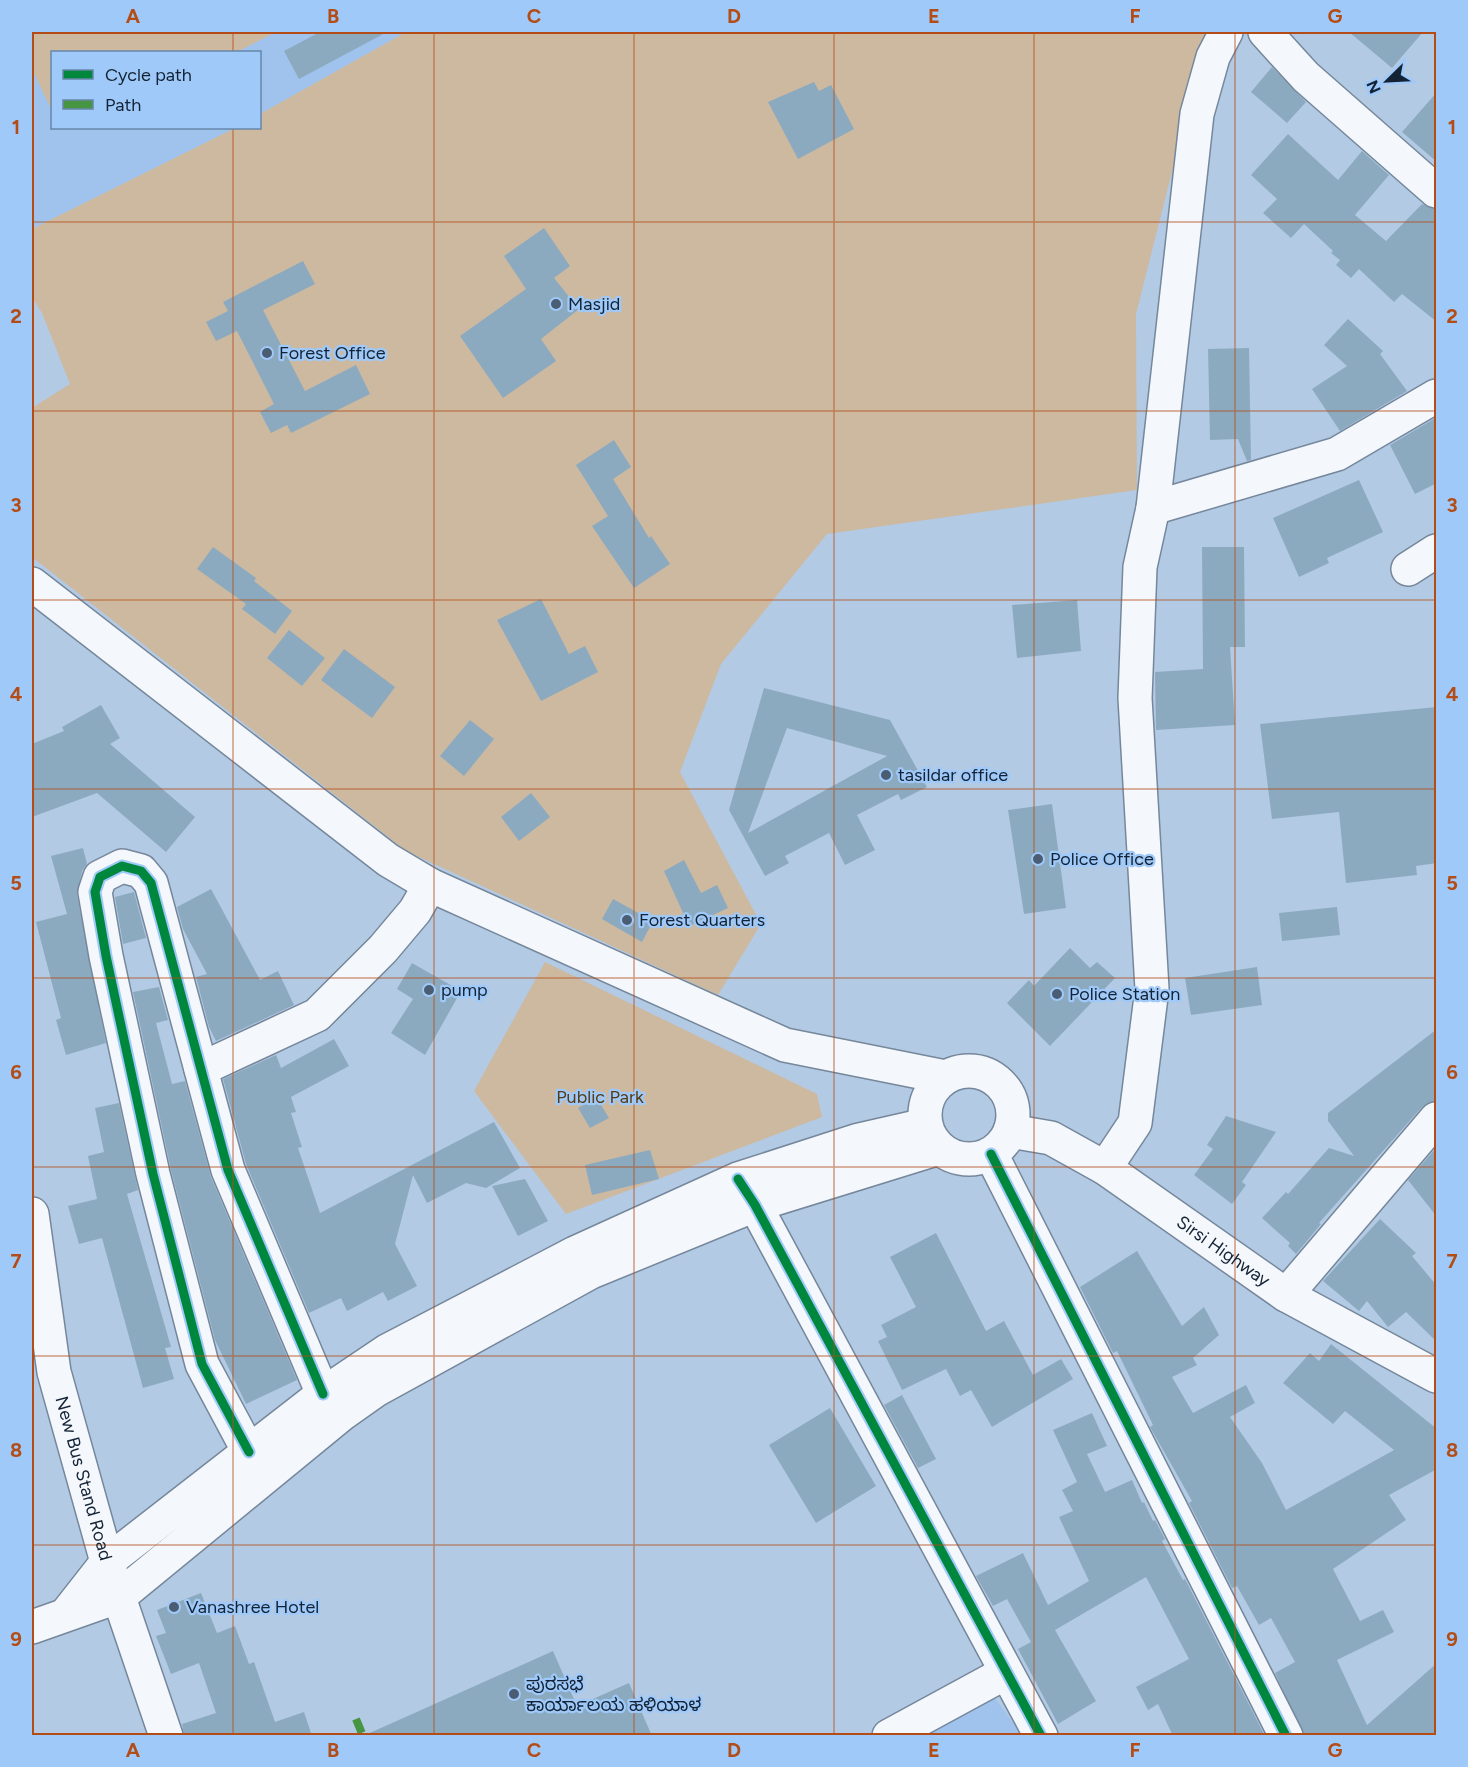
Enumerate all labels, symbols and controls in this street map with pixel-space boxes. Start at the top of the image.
text: A [126,4,141,28]
text: B [327,4,339,28]
text: C [527,4,541,28]
text: D [727,4,741,28]
text: E [928,4,940,28]
text: F [1129,4,1141,28]
text: G [1328,4,1343,28]
legend [51,51,261,129]
north arrow [1357,51,1417,111]
text: Cycle path [105,64,192,86]
text: N [1363,77,1385,96]
text: Path [105,94,141,116]
text: 1 [12,115,20,139]
text: 1 [1448,115,1456,139]
place label: Masjid [568,293,620,315]
marker: Masjid [549,297,563,311]
text: 2 [10,304,22,328]
text: 2 [1446,304,1458,328]
place label: Forest Office [279,342,386,364]
marker: Forest Office [260,346,274,360]
text: 3 [10,493,22,517]
text: 3 [1446,493,1458,517]
text: 4 [10,682,23,706]
text: 4 [1446,682,1459,706]
place label: tasildar office [898,764,1008,786]
marker: tasildar office [879,768,893,782]
place label: Police Office [1050,848,1154,870]
marker: Police Office [1031,852,1045,866]
text: 5 [10,871,22,895]
text: 5 [1446,871,1458,895]
place label: Forest Quarters [639,909,765,931]
marker: Forest Quarters [620,913,634,927]
place label: pump [441,979,488,1001]
marker: pump [422,983,436,997]
place label: Police Station [1069,983,1180,1005]
marker: Police Station [1050,987,1064,1001]
text: 6 [10,1060,22,1084]
text: 6 [1446,1060,1458,1084]
park label: Public Park [556,1086,644,1108]
street label: Sirsi Highway [1172,1211,1275,1292]
text: 7 [10,1249,22,1273]
text: 7 [1446,1249,1458,1273]
street label: New Bus Stand Road [50,1394,117,1563]
text: 8 [10,1438,22,1462]
text: 8 [1446,1438,1458,1462]
place label: Vanashree Hotel [186,1596,319,1618]
marker: Vanashree Hotel [167,1600,181,1614]
text: 9 [10,1627,22,1651]
text: 9 [1446,1627,1458,1651]
place label: ಪುರಸಭೆ ಕಾರ್ಯಾಲಯ ಹಳಿಯಾಳ [526,1673,701,1716]
marker: ಪುರಸಭೆ ಕಾರ್ಯಾಲಯ ಹಳಿಯಾಳ [507,1687,521,1701]
text: A [126,1738,141,1762]
text: B [327,1738,339,1762]
text: C [527,1738,541,1762]
text: D [727,1738,741,1762]
text: E [928,1738,940,1762]
text: F [1129,1738,1141,1762]
text: G [1328,1738,1343,1762]

